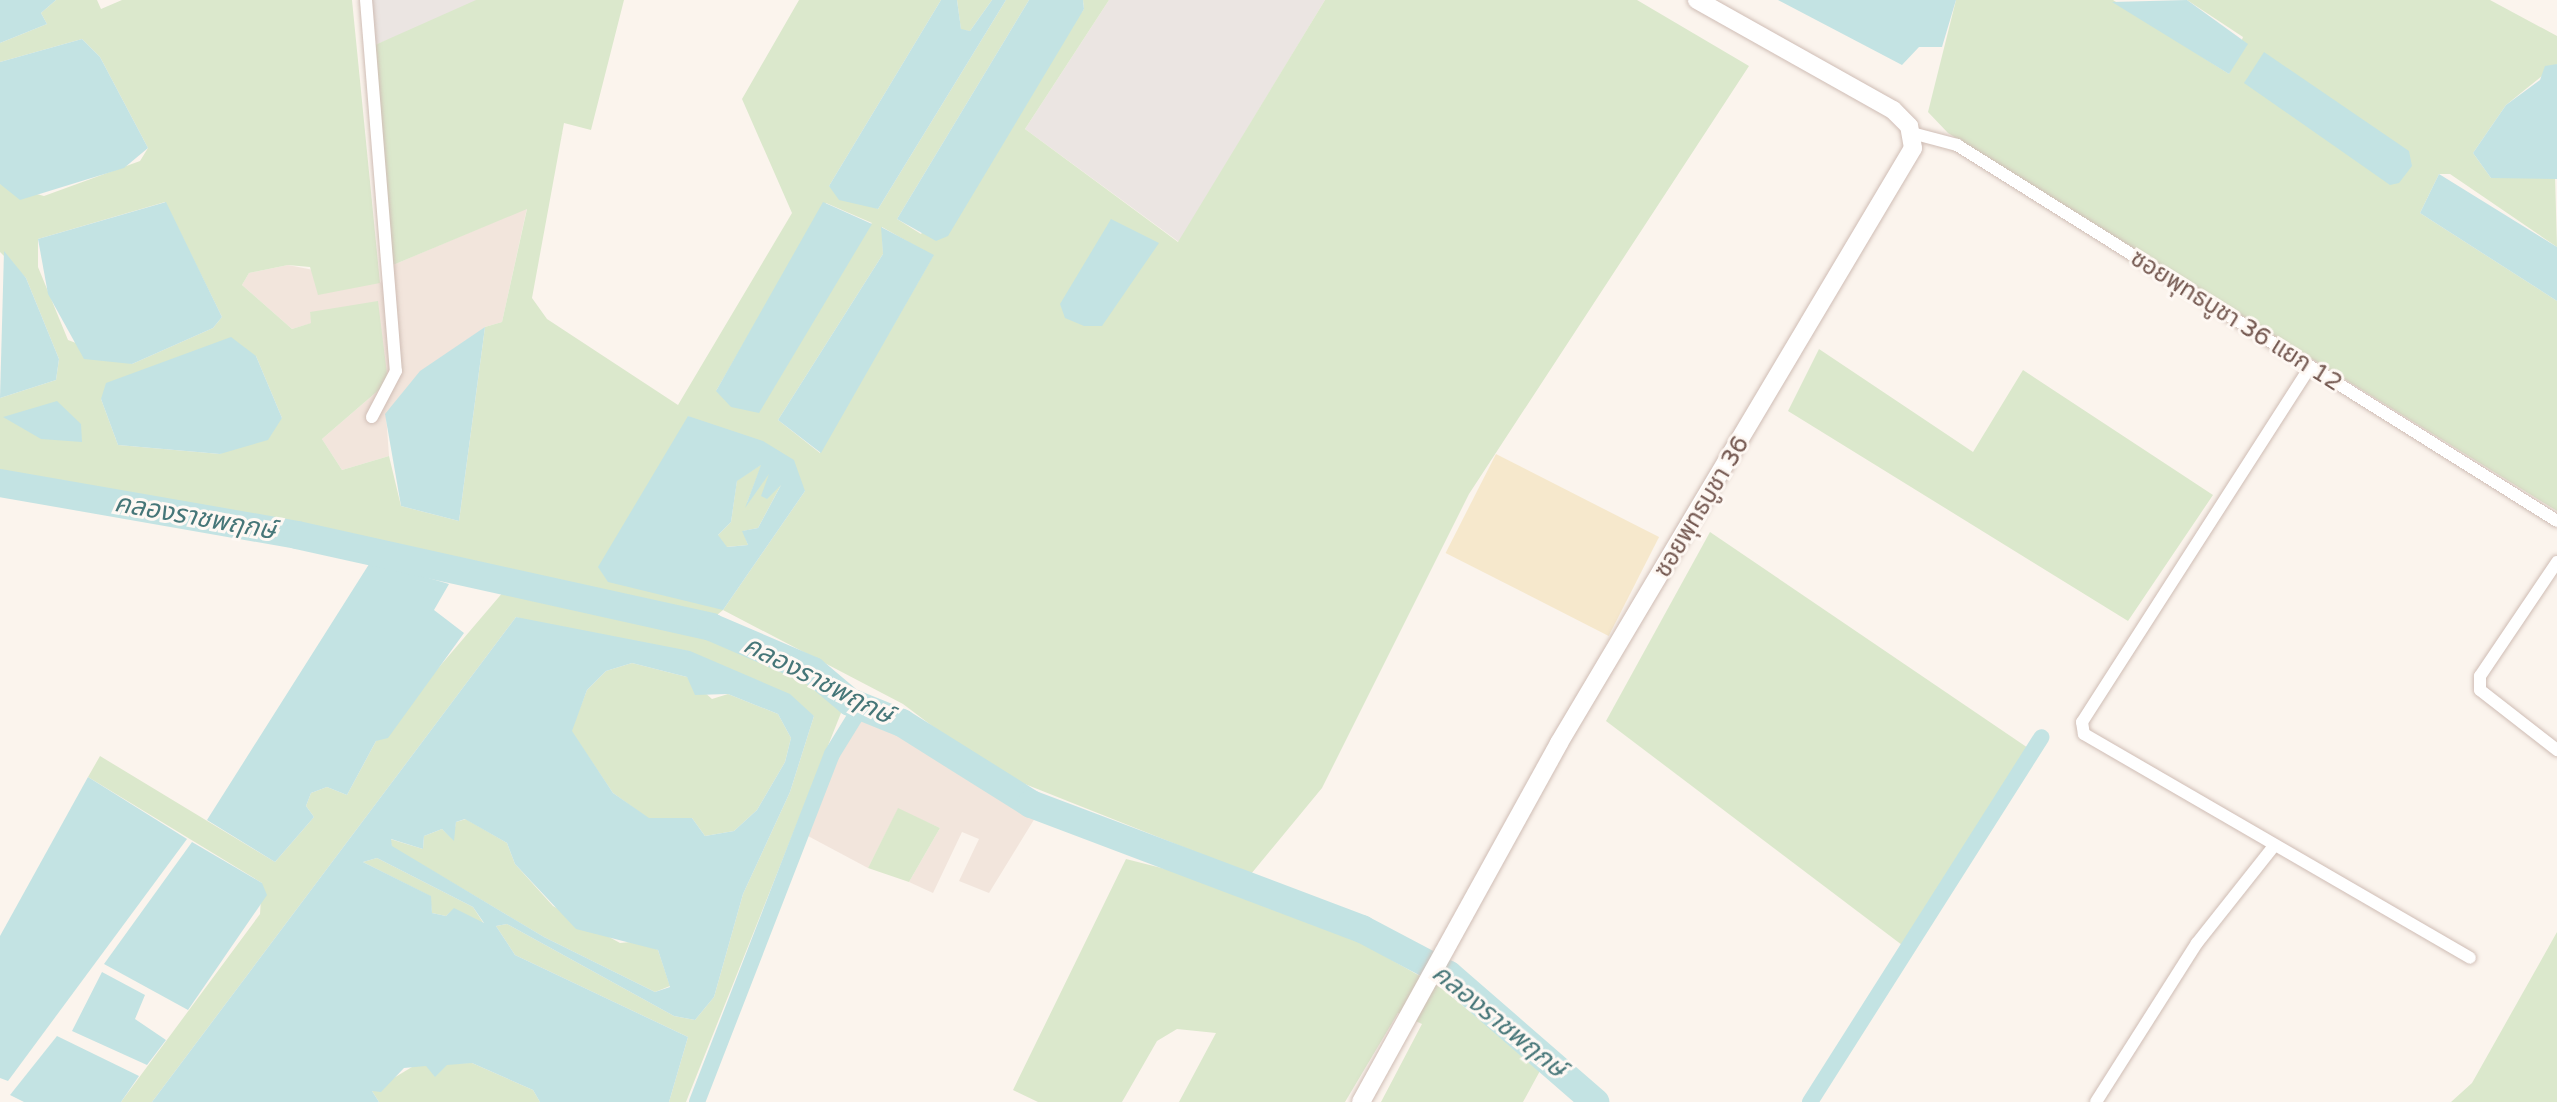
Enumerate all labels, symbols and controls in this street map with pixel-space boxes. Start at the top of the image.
street label: ซอยพุทธบูชา 36 แยก 12 [2125,244,2347,398]
street label: ซอยพุทธบูชา 36 [1649,431,1755,583]
water label: คลองราชพฤกษ์ [112,487,278,547]
water label: คลองราชพฤกษ์ [738,629,898,731]
water label: คลองราชพฤกษ์ [1426,958,1572,1084]

